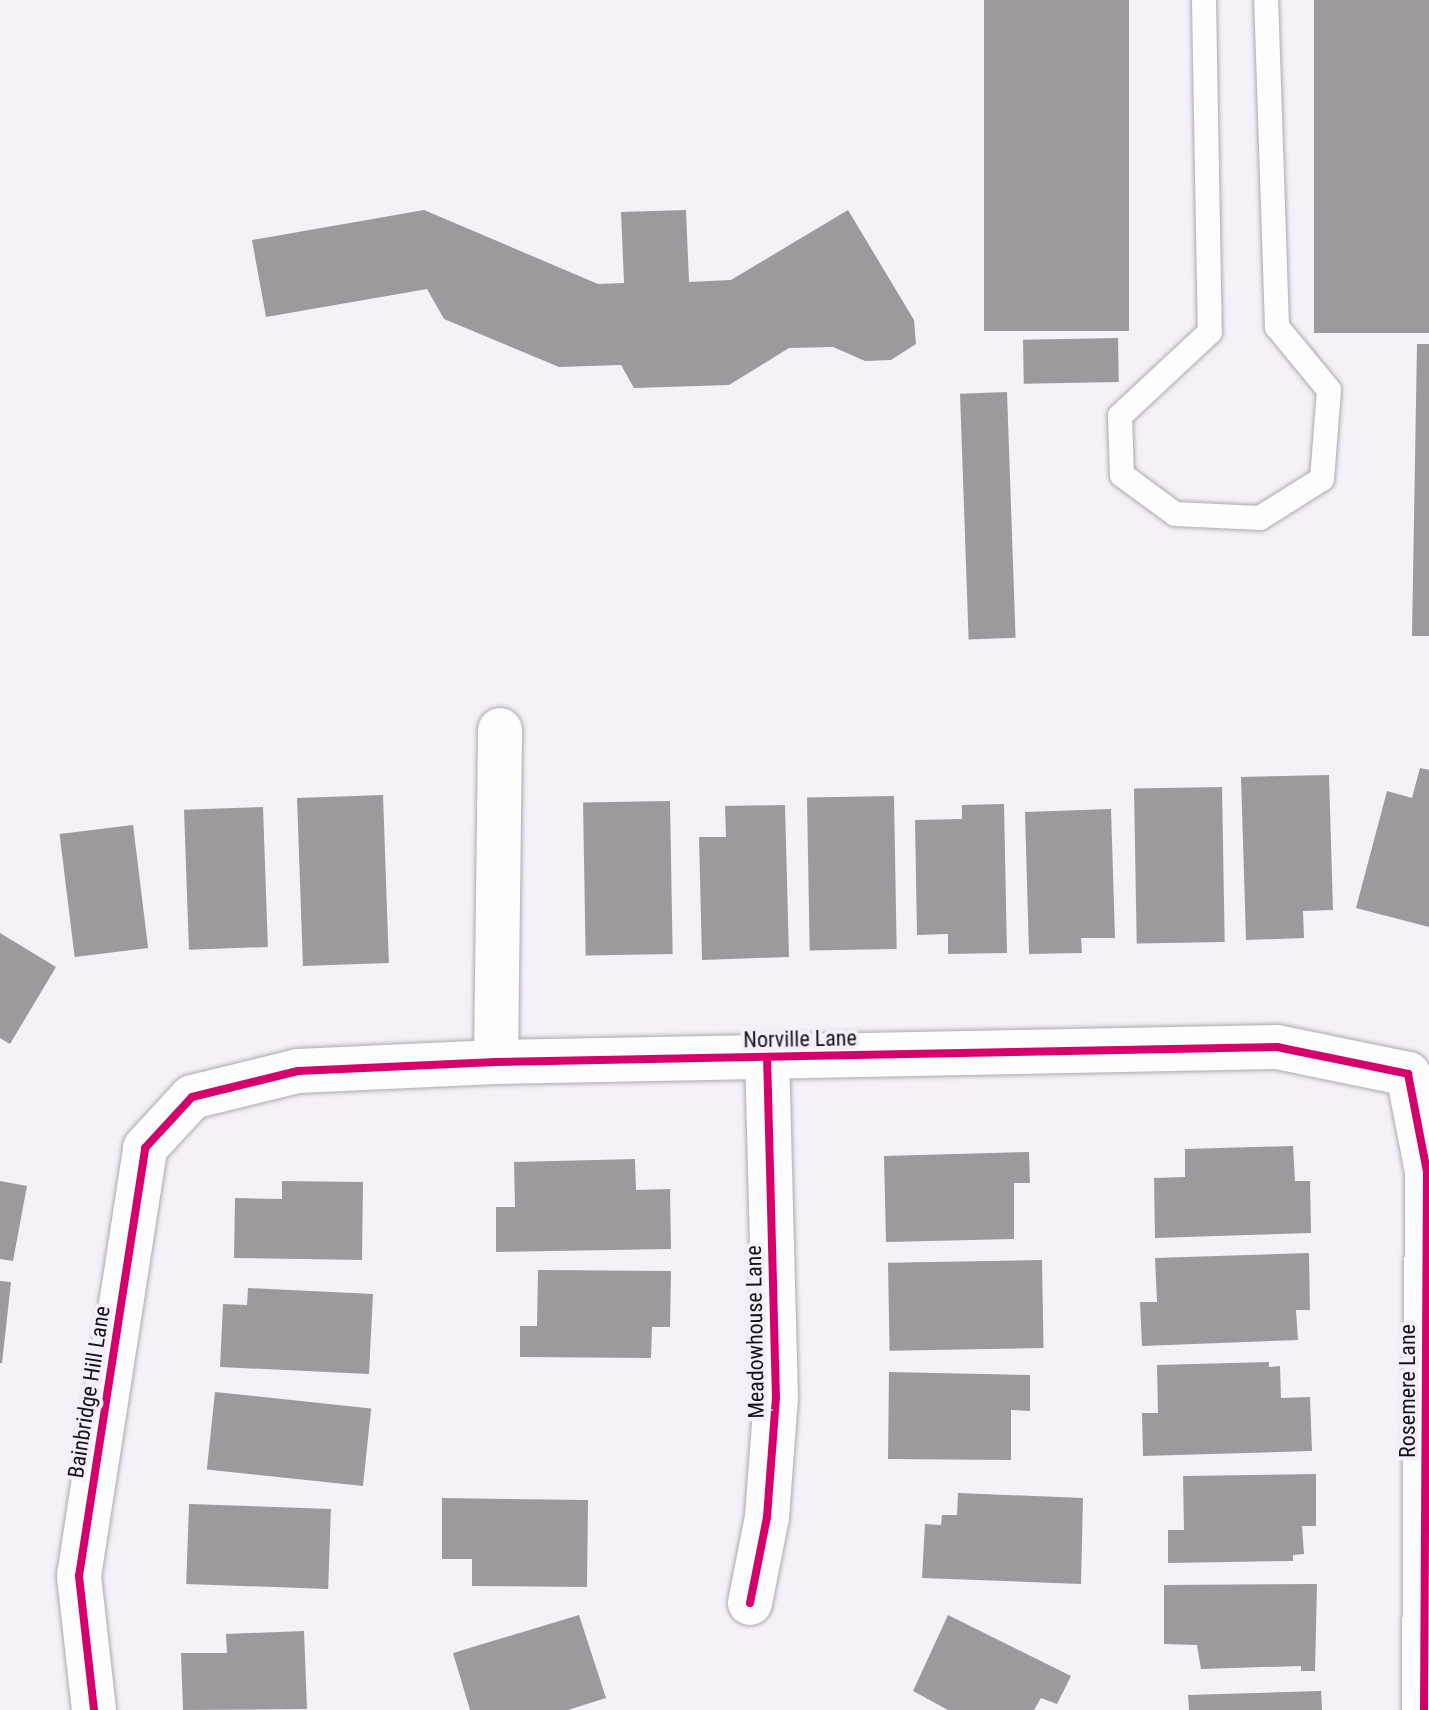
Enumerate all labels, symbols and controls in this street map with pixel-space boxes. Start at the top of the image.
street label: Norville Lane [743,1025,857,1053]
street label: Meadowhouse Lane [740,1245,770,1419]
street label: Bainbridge Hill Lane [62,1304,116,1480]
street label: Rosemere Lane [1395,1324,1421,1458]

